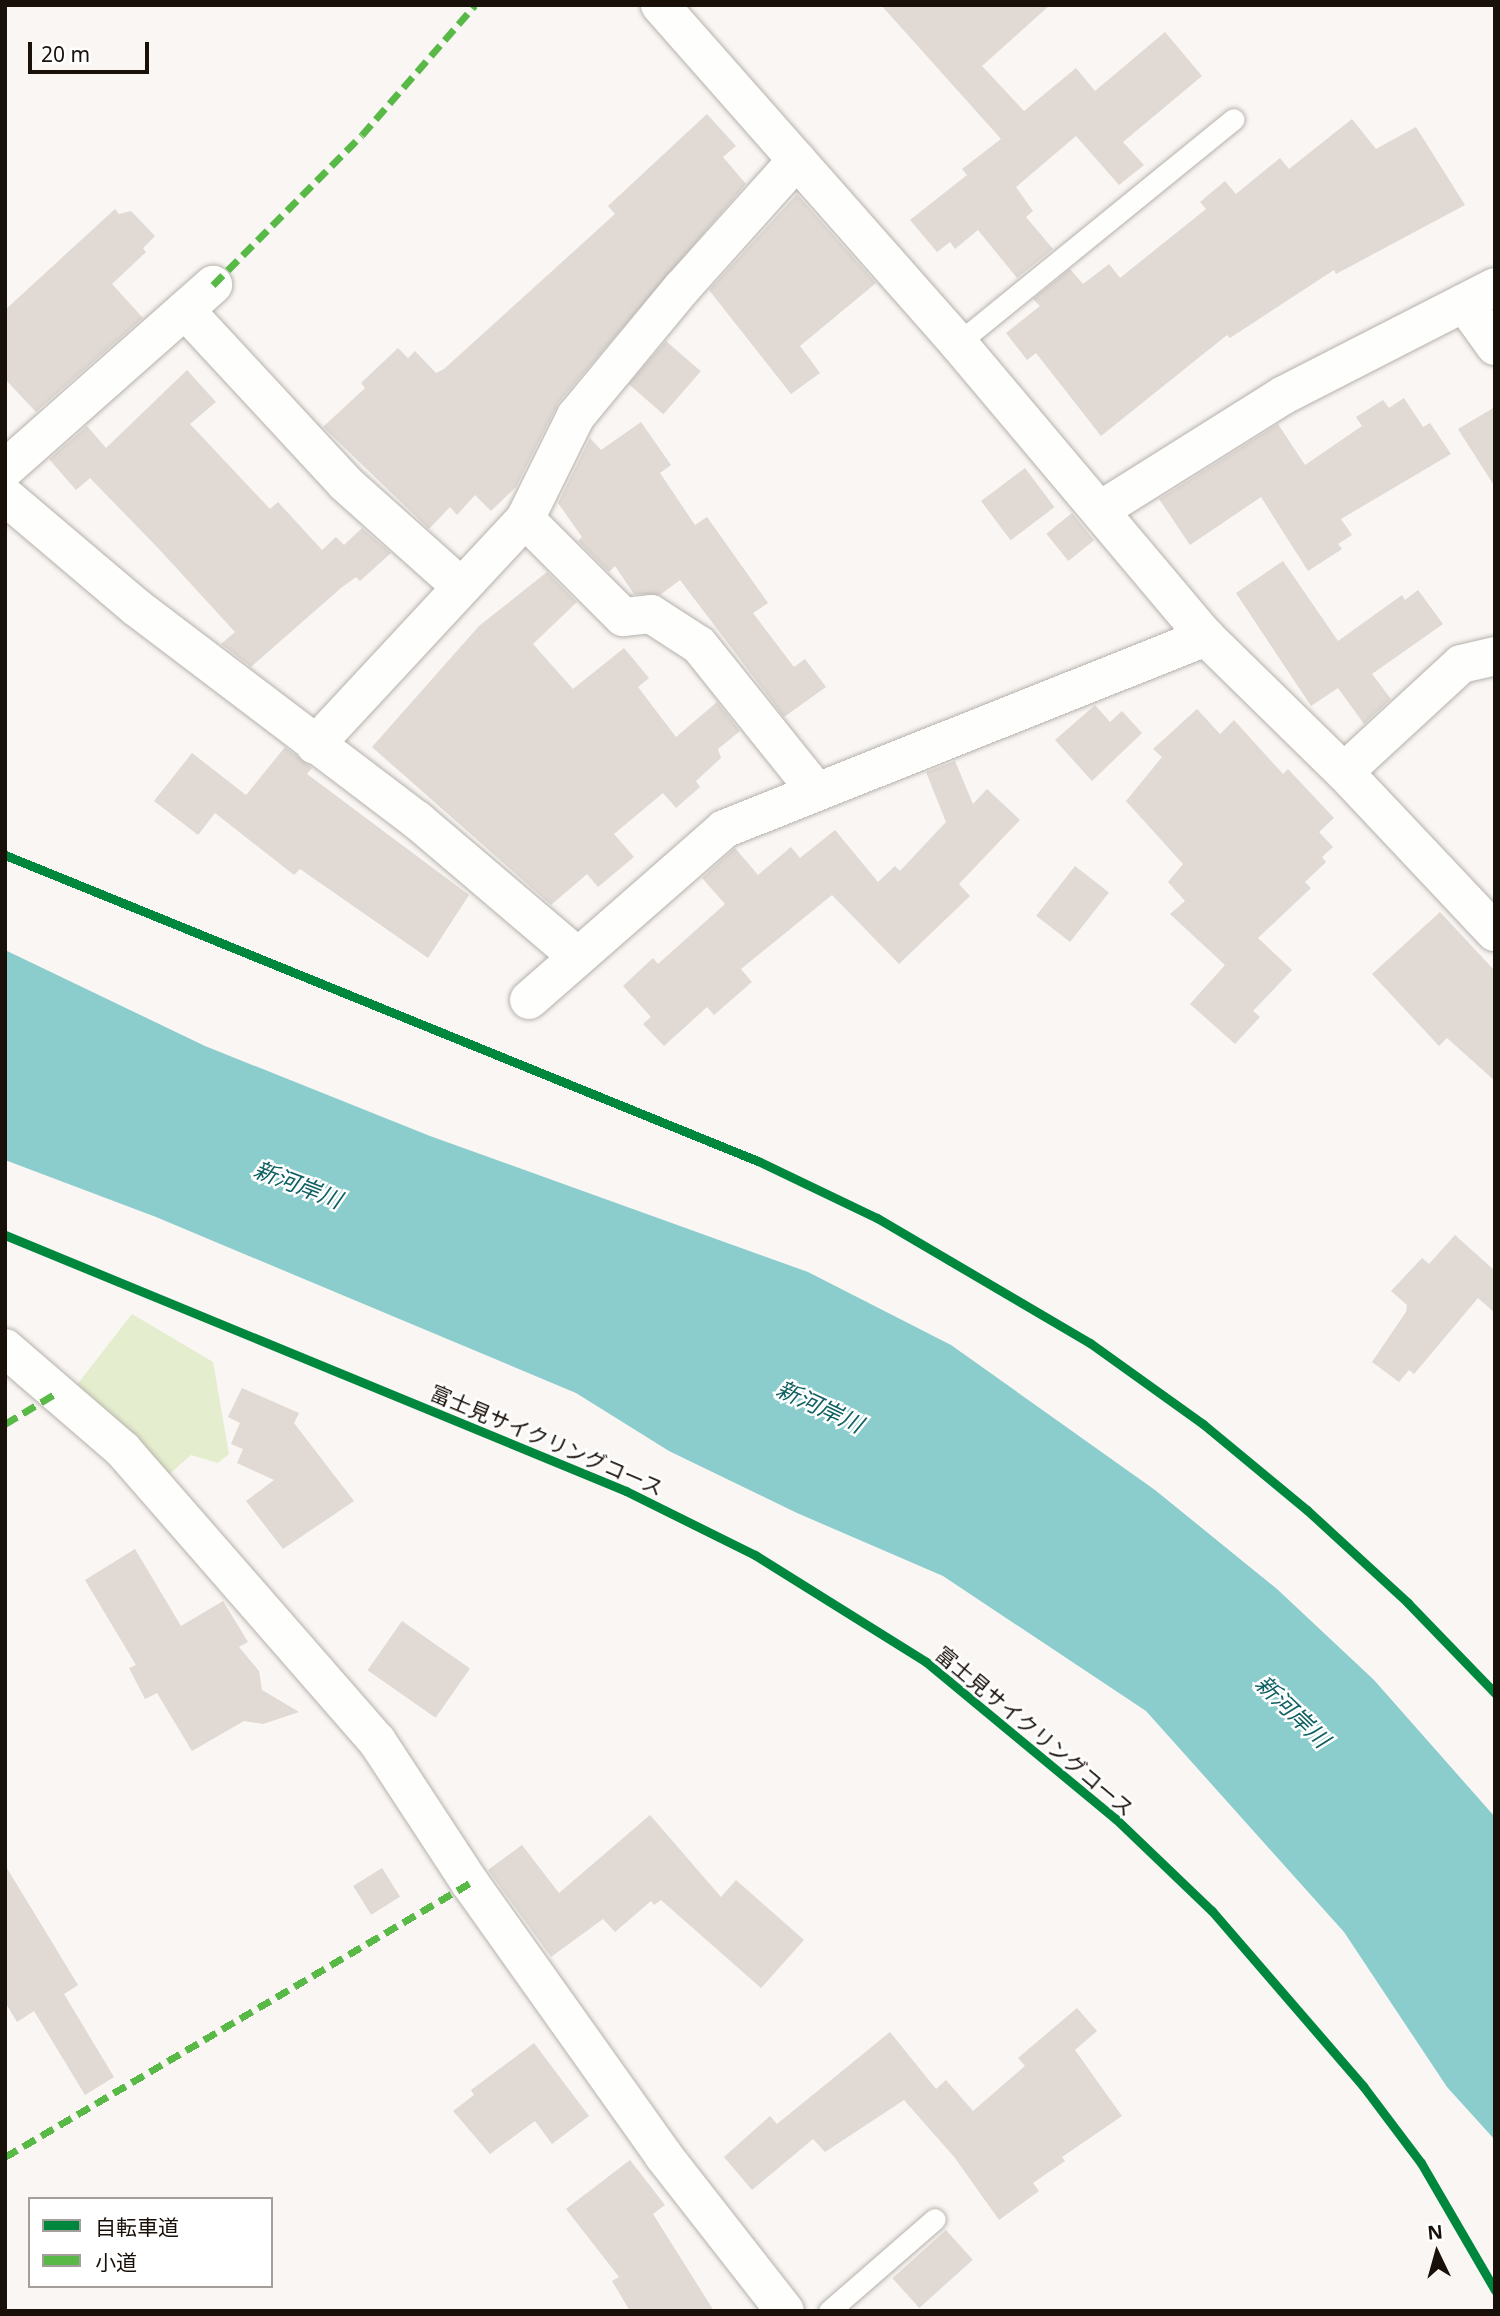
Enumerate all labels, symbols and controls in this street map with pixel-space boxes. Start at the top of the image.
scale bar [32,28,152,72]
text: 20 m [41,40,90,68]
water label: 新河岸川 [250,1155,346,1213]
water label: 新河岸川 [772,1374,868,1438]
street label: 富士見サイクリングコース [426,1379,668,1501]
street label: 富士見サイクリングコース [930,1640,1140,1822]
water label: 新河岸川 [1250,1669,1336,1753]
legend [28,2197,273,2288]
text: 自転車道 [95,2213,179,2241]
north arrow [1402,2218,1472,2288]
text: N [1426,2218,1444,2246]
text: 小道 [95,2248,137,2276]

